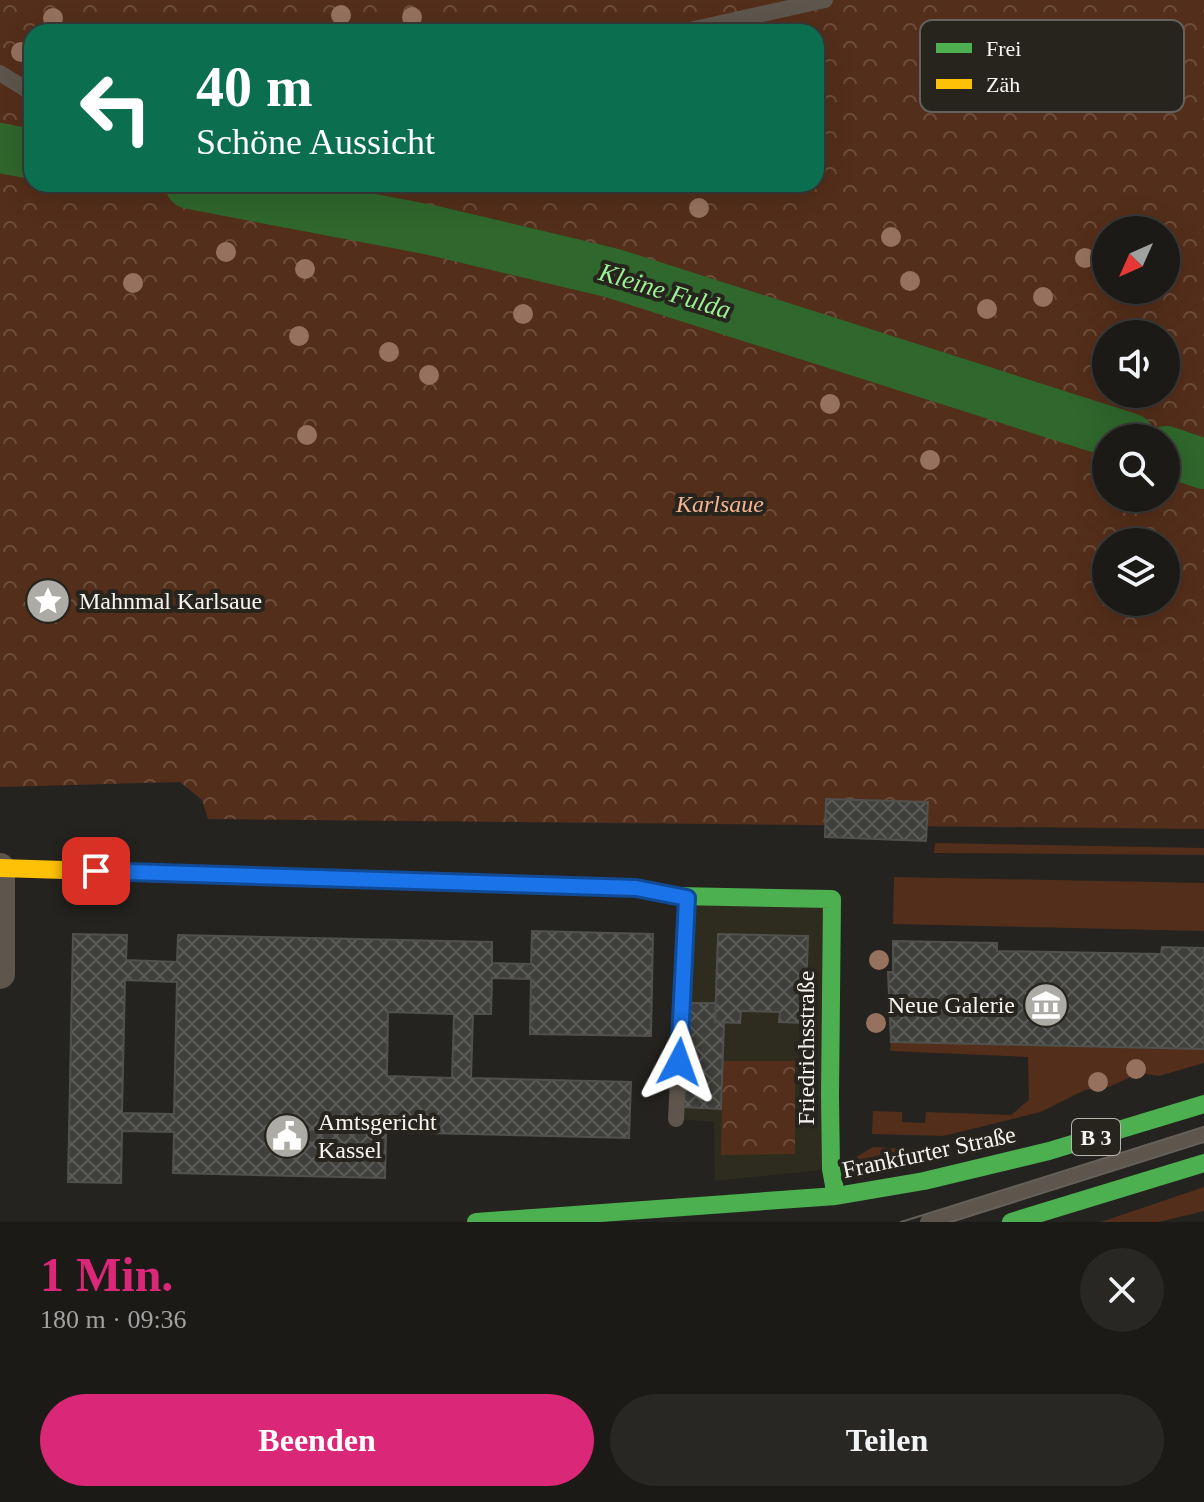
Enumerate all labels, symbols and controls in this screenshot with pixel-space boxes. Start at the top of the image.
legend [920,20,1184,112]
text: Frei [986,36,1021,61]
icon: left [64,56,168,160]
text: 40 m [196,56,313,118]
text: Zäh [986,72,1020,97]
text: Schöne Aussicht [196,122,435,162]
north arrow [1092,216,1180,304]
map controls [1092,216,1180,616]
water label: Kleine Fulda [595,257,734,325]
button: sound [1092,320,1180,408]
button: search [1092,424,1180,512]
park label: Karlsaue [675,491,764,517]
button: layers [1092,528,1180,616]
place icon: Mahnmal Karlsaue [24,577,72,625]
place label: Mahnmal Karlsaue [79,588,262,614]
pin [62,837,130,905]
icon: arrive [74,849,118,893]
street label: Friedrichsstraße [793,971,819,1125]
museum icon: Neue Galerie [1022,981,1070,1029]
place label: Neue Galerie [888,992,1015,1018]
position arrow [637,1020,721,1104]
place label: Amtsgericht Kassel [318,1109,437,1163]
public building icon: Amtsgericht Kassel [263,1112,311,1160]
road number: B 3 [1072,1119,1120,1155]
street label: Frankfurter Straße [840,1121,1018,1183]
text: 1 Min. [40,1248,173,1301]
button: close [1080,1248,1164,1332]
text: 180 m · 09:36 [40,1305,187,1334]
button: Beenden [40,1394,594,1486]
button: Teilen [610,1394,1164,1486]

